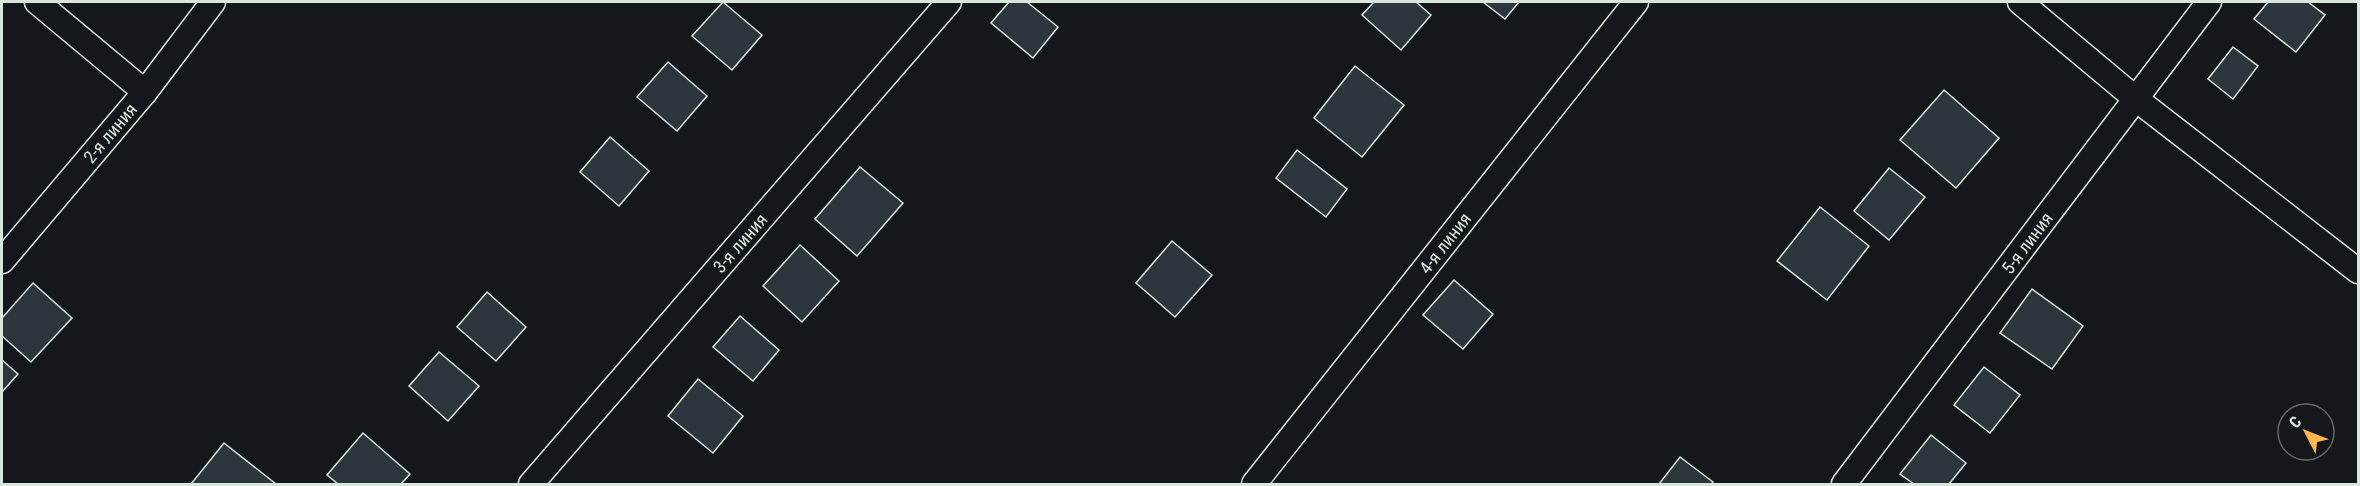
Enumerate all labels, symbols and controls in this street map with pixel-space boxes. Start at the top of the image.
street label: 2-я линия [79,99,141,167]
street label: 4-я линия [1415,208,1475,278]
street label: 5-я линия [1997,208,2057,278]
street label: 3-я линия [709,209,771,277]
north arrow [2276,402,2336,462]
text: С [2285,413,2305,432]

